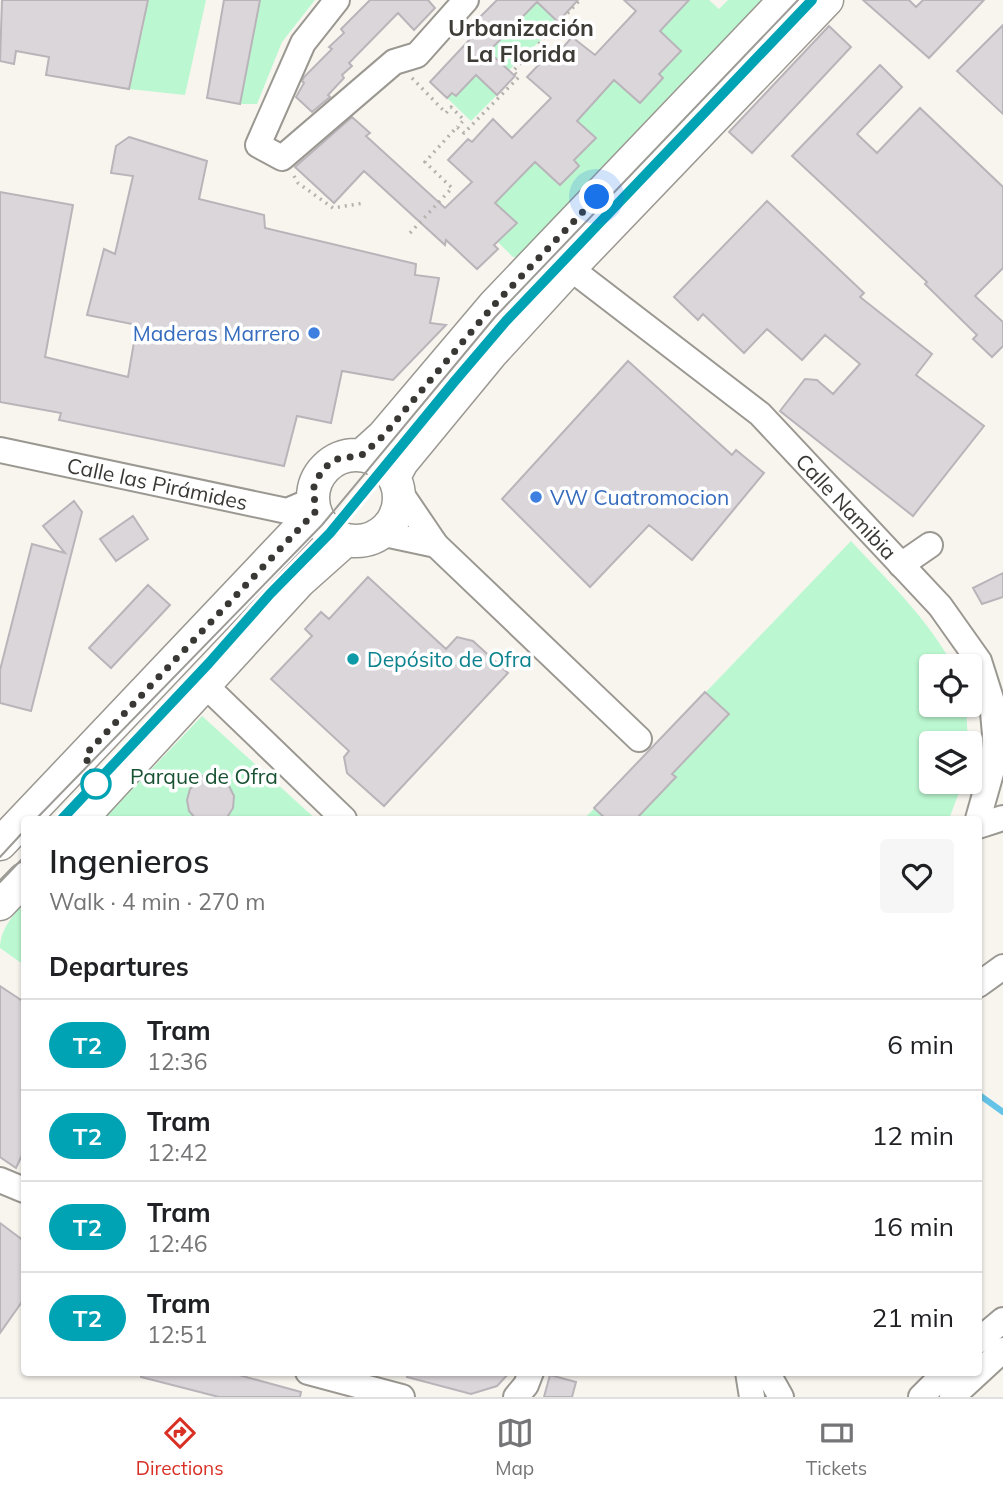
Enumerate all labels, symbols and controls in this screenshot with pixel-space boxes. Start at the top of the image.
district label: Urbanización La Florida [448,13,594,68]
your location [579,179,614,214]
place label: Maderas Marrero [133,320,300,346]
marker: Maderas Marrero [306,325,322,341]
street label: Calle Namibia [791,448,902,565]
street label: Calle las Pirámides [65,452,250,515]
place label: VW Cuatromocion [550,484,729,510]
marker: VW Cuatromocion [528,489,544,505]
place label: Depósito de Ofra [367,646,532,672]
marker: Depósito de Ofra [345,651,361,667]
map controls [919,654,982,794]
button: locate [919,654,982,717]
button: layers [919,731,982,794]
park label: Parque de Ofra [130,763,278,789]
unlabelled marker [81,769,111,799]
button: heart [880,839,954,913]
text: Ingenieros [49,840,209,881]
text: Walk · 4 min · 270 m [49,887,266,916]
text: Departures [49,950,189,983]
text: Tram [147,1014,211,1047]
text: 6 min [887,1028,954,1061]
text: T2 [73,1030,102,1060]
text: 12:36 [147,1047,207,1076]
text: Tram [147,1105,211,1138]
text: 12 min [872,1119,954,1152]
text: T2 [73,1121,102,1151]
text: 12:42 [147,1138,207,1167]
text: Tram [147,1196,211,1229]
text: 16 min [872,1210,954,1243]
text: T2 [73,1212,102,1242]
text: 12:46 [147,1229,207,1258]
text: Tram [147,1287,211,1320]
text: 21 min [872,1301,954,1334]
text: T2 [73,1303,102,1333]
text: 12:51 [147,1320,207,1349]
tab: Directions [136,1414,224,1480]
tab: Map [495,1414,534,1480]
tab: Tickets [806,1414,867,1480]

